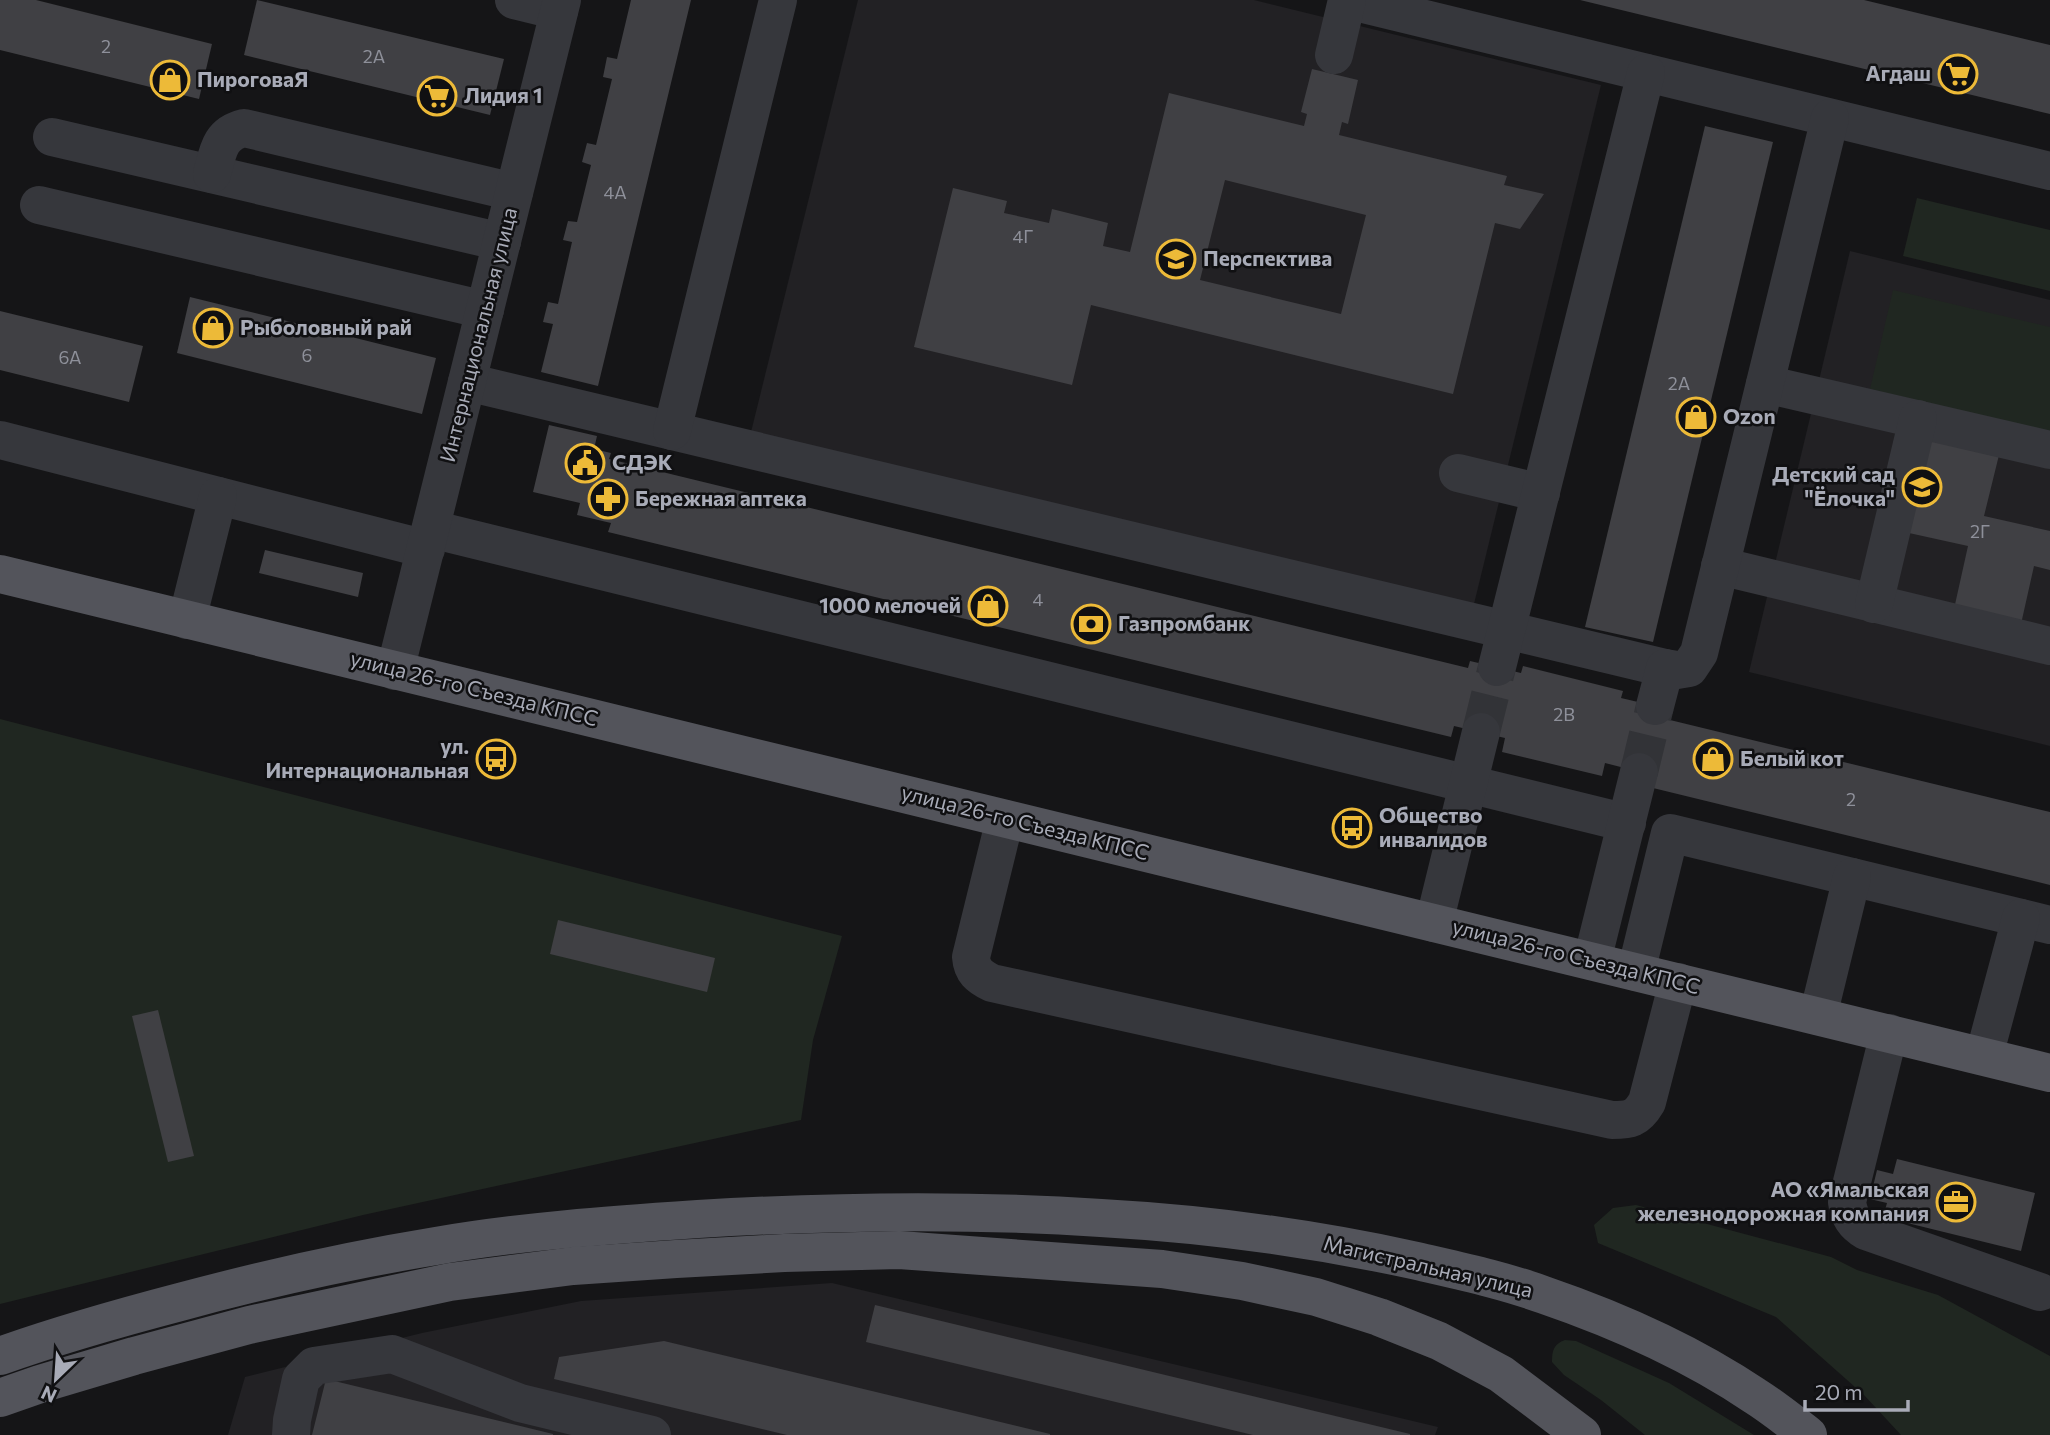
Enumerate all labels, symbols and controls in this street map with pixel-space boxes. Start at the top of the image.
house number: 2 [101,35,111,57]
house number: 2А [363,45,385,67]
supermarket icon: Агдаш [1937,53,1979,95]
shop icon: ПироговаЯ [149,59,191,101]
place label: Агдаш [1866,60,1931,85]
place label: ПироговаЯ [197,66,308,91]
supermarket icon: Лидия 1 [416,75,458,117]
place label: Лидия 1 [464,82,542,107]
house number: 4А [603,181,627,203]
street label: Интернациональная улица [434,205,521,465]
house number: 4Г [1013,225,1033,247]
school or university icon: Перспектива [1155,238,1197,280]
place label: Перспектива [1203,245,1332,270]
shop icon: Рыболовный рай [192,307,234,349]
place label: Рыболовный рай [240,314,412,339]
house number: 6 [302,344,312,366]
house number: 6А [59,346,81,368]
house number: 2А [1668,372,1690,394]
shop icon: Ozon [1675,396,1717,438]
place label: Ozon [1723,403,1776,428]
public building icon: СДЭК [564,442,606,484]
place label: СДЭК [612,449,673,474]
place label: Детский сад "Ёлочка" [1772,461,1895,510]
school or university icon: Детский сад "Ёлочка" [1901,466,1943,508]
pharmacy icon: Бережная аптека [587,478,629,520]
place label: Бережная аптека [635,485,807,510]
house number: 2Г [1970,520,1990,542]
shop icon: 1000 мелочей [967,585,1009,627]
house number: 4 [1033,588,1044,610]
place label: 1000 мелочей [819,592,961,617]
bank icon: Газпромбанк [1070,603,1112,645]
place label: Газпромбанк [1118,610,1250,635]
street label: улица 26-го Съезда КПСС [348,645,601,730]
house number: 2В [1553,703,1575,725]
place label: ул. Интернациональная [265,733,469,782]
bus stop icon: ул. Интернациональная [475,738,517,780]
shop icon: Белый кот [1692,738,1734,780]
place label: Белый кот [1740,745,1844,770]
street label: улица 26-го Съезда КПСС [899,779,1152,864]
house number: 2 [1846,788,1856,810]
place label: Общество инвалидов [1379,802,1488,851]
bus stop icon: Общество инвалидов [1331,807,1373,849]
street label: улица 26-го Съезда КПСС [1450,913,1703,998]
place label: АО «Ямальская железнодорожная компания [1637,1176,1929,1225]
office icon: АО «Ямальская железнодорожная компания [1935,1181,1977,1223]
street label: Магистральная улица [1321,1229,1535,1302]
north arrow [21,1344,91,1414]
scale bar [1805,1368,1908,1412]
text: 20 m [1815,1379,1863,1404]
text: N [37,1381,60,1408]

